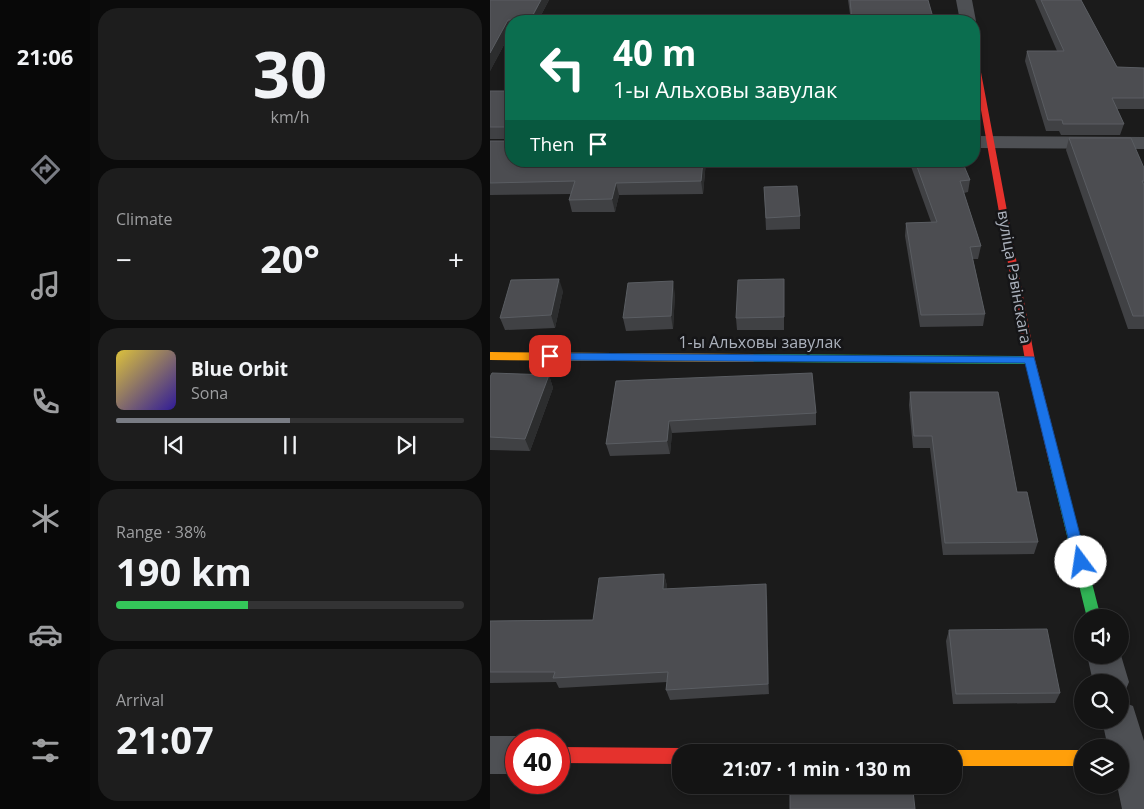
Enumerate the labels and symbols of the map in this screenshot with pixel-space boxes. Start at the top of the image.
street label: вуліца Рэвінскага [992,209,1038,345]
street label: 1-ы Альховы завулак [678,331,842,353]
pin [529,335,571,377]
position arrow [1054,535,1106,587]
speed limit sign: 40 [505,729,570,794]

